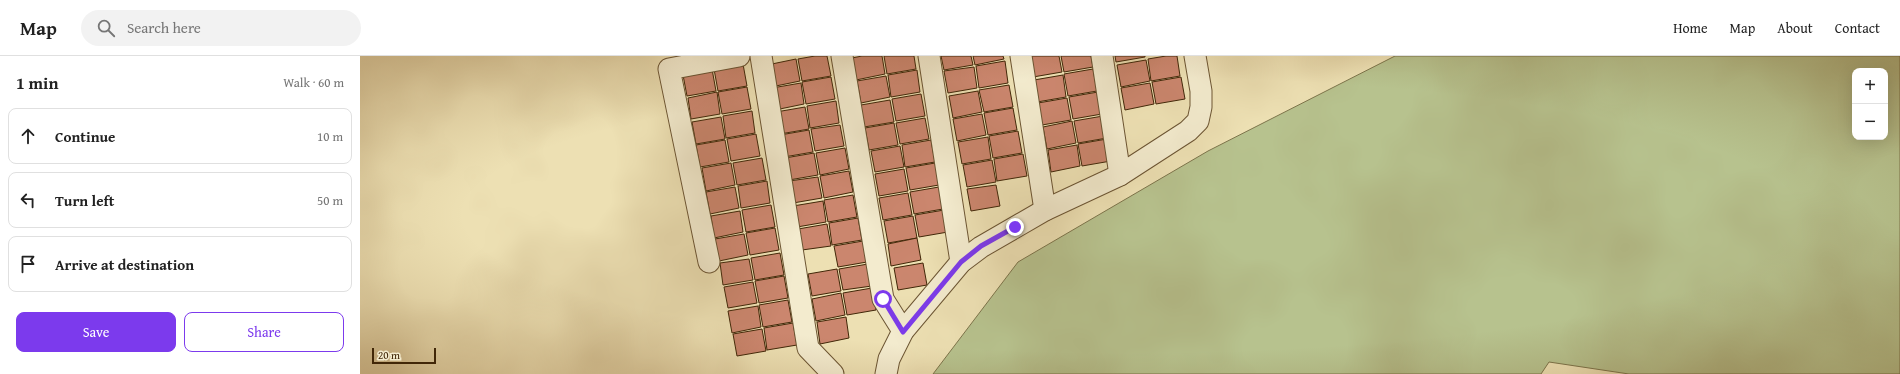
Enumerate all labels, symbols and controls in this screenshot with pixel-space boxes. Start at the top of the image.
search box [81,10,361,46]
text: Map [20,14,57,42]
icon: search [95,17,117,39]
text: Search here [127,17,201,38]
text: Home [1673,18,1708,38]
text: Map [1730,18,1755,38]
text: About [1777,18,1813,38]
text: Contact [1835,18,1880,38]
map controls [1852,68,1888,140]
button: + [1852,68,1888,104]
text: 1 min [16,70,58,95]
text: Walk · 60 m [283,73,344,92]
button: − [1852,104,1888,140]
icon: ahead [17,125,39,147]
text: Continue [55,126,116,147]
text: 10 m [317,127,343,146]
icon: left [17,189,39,211]
text: Turn left [55,190,114,211]
text: 50 m [317,191,343,210]
route end [1006,218,1024,236]
icon: arrive [17,253,39,275]
text: Arrive at destination [55,254,194,275]
route start [874,290,892,308]
button: Save [16,312,176,352]
button: Share [184,312,344,352]
scale bar [372,346,436,365]
text: 20 m [378,347,400,363]

